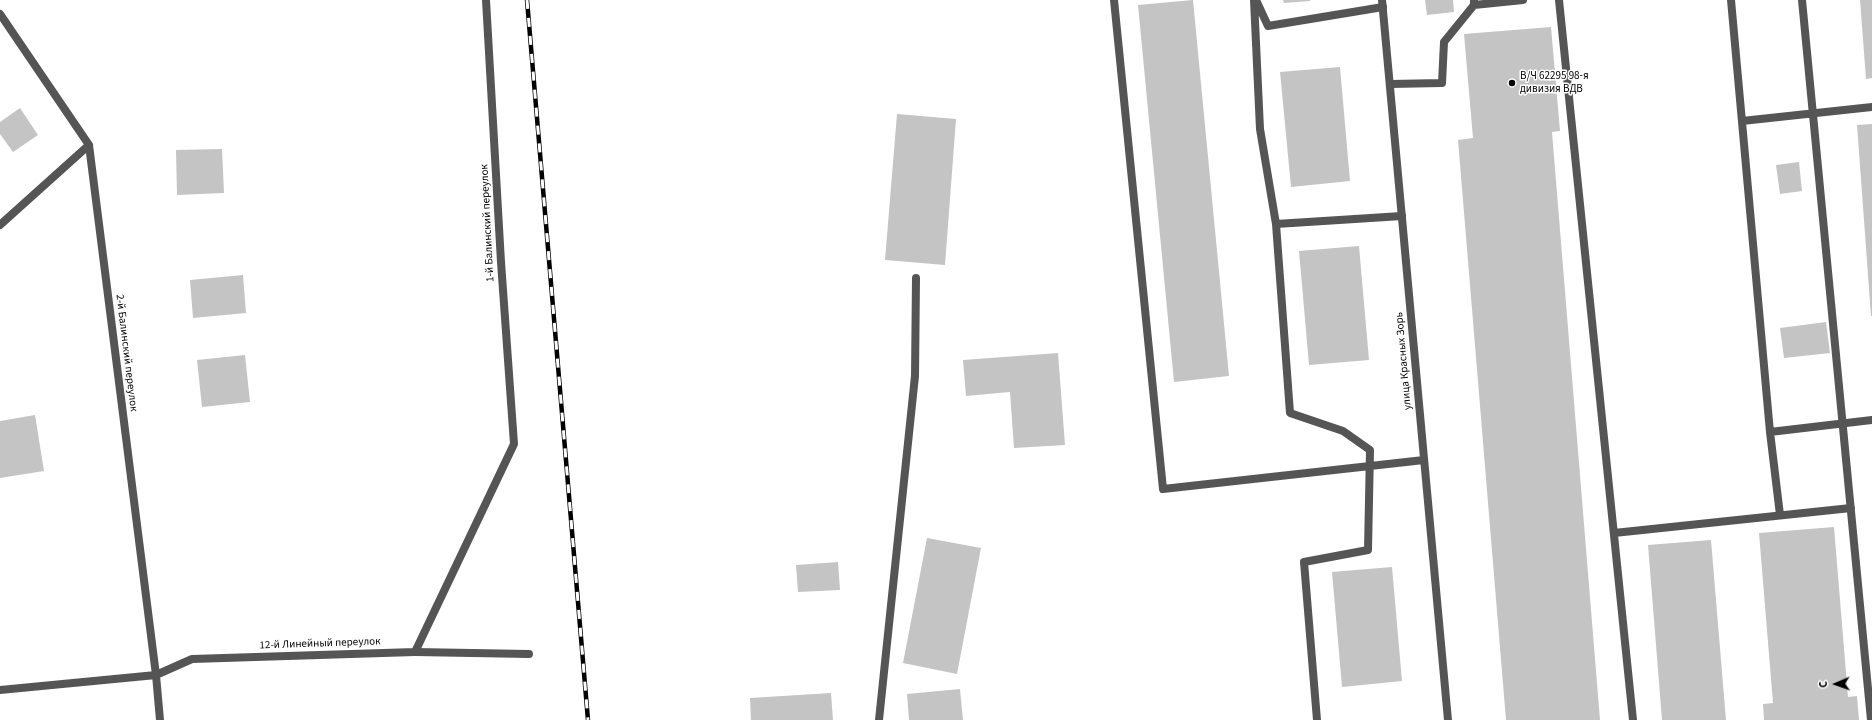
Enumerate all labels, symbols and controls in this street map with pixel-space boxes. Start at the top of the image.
place label: В/Ч 62295 98-я дивизия ВДВ [1520,70,1589,96]
marker: В/Ч 62295 98-я дивизия ВДВ [1507,78,1517,88]
street label: 1-й Балинский переулок [478,164,498,282]
street label: 2-й Балинский переулок [112,294,140,412]
street label: улица Красных Зорь [1393,312,1415,410]
street label: 12-й Линейный переулок [259,635,381,653]
north arrow [1816,664,1856,704]
text: С [1816,681,1831,688]

